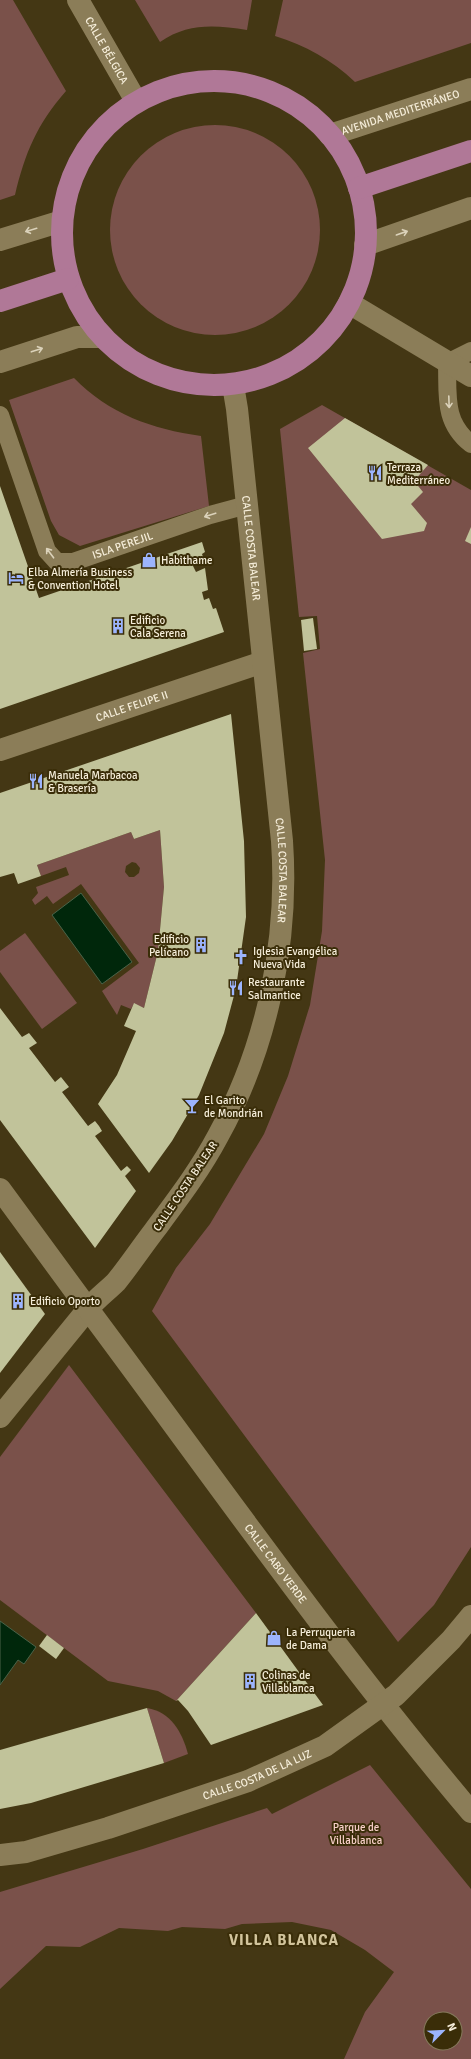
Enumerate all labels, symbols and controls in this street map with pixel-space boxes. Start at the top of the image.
street label: CALLE BÉLGICA [82,15,131,87]
street label: AVENIDA MEDITERRÁNEO [340,87,461,138]
one-way arrow [24,227,37,234]
one-way arrow [396,228,408,236]
one-way arrow [30,346,43,353]
one-way arrow [445,395,452,408]
place label: Terraza Mediterráneo [387,461,450,487]
restaurant icon: Terraza Mediterráneo [366,464,384,482]
street label: CALLE COSTA BALEAR [239,495,263,601]
one-way arrow [203,512,216,519]
street label: ISLA PEREJIL [91,529,155,562]
one-way arrow [46,548,54,559]
shop icon: Habithame [140,551,158,569]
place label: Habithame [161,554,212,567]
place label: Elba Almería Business & Convention Hotel [28,566,132,592]
hotel icon: Elba Almería Business & Convention Hotel [7,569,25,587]
place label: Edificio Cala Serena [130,614,186,640]
building icon: Edificio Cala Serena [109,617,127,635]
street label: CALLE FELIPE II [94,688,170,725]
place label: Manuela Marbacoa & Brasería [48,769,138,795]
restaurant icon: Manuela Marbacoa & Brasería [27,772,45,790]
street label: CALLE COSTA BALEAR [273,817,289,924]
place label: Edificio Pelícano [149,933,189,959]
building icon: Edificio Pelícano [192,936,210,954]
place label: Iglesia Evangélica Nueva Vida [253,945,338,971]
church icon: Iglesia Evangélica Nueva Vida [232,948,250,966]
place label: Restaurante Salmantice [248,976,305,1002]
restaurant icon: Restaurante Salmantice [227,979,245,997]
place label: El Garito de Mondrián [204,1094,263,1120]
bar icon: El Garito de Mondrián [183,1097,201,1115]
street label: CALLE COSTA BALEAR [151,1139,220,1234]
building icon: Edificio Oporto [9,1292,27,1310]
place label: Edificio Oporto [30,1295,100,1308]
street label: CALLE CABO VERDE [242,1522,309,1606]
place label: La Perruqueria de Dama [286,1626,356,1652]
shop icon: La Perruqueria de Dama [265,1629,283,1647]
place label: Colinas de Villablanca [262,1669,315,1695]
building icon: Colinas de Villablanca [241,1672,259,1690]
street label: CALLE COSTA DE LA LUZ [201,1747,314,1803]
park label: Parque de Villablanca [330,1821,383,1847]
district label: VILLA BLANCA [229,1931,339,1949]
north arrow [423,2011,463,2051]
text: N [444,2021,459,2033]

